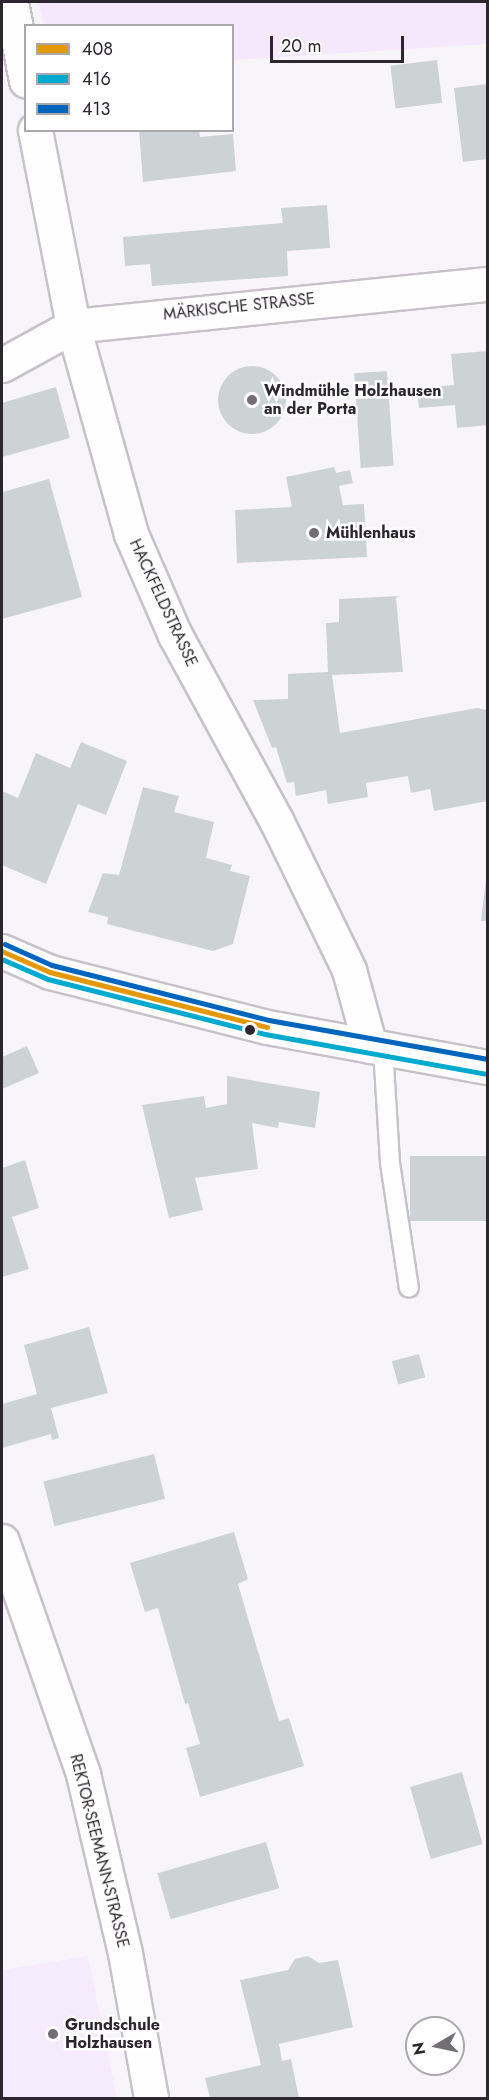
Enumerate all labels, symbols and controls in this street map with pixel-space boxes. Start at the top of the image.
legend [24,24,234,132]
scale bar [273,24,406,62]
text: 20 m [281,33,321,59]
text: 408 [82,36,113,62]
text: 416 [82,66,111,92]
text: 413 [82,96,110,122]
street label: MÄRKISCHE STRASSE [162,289,316,325]
place label: Windmühle Holzhausen an der Porta [264,381,442,419]
marker: Windmühle Holzhausen an der Porta [245,393,259,407]
place label: Mühlenhaus [326,523,415,543]
marker: Mühlenhaus [307,526,321,540]
street label: HACKFELDSTRASSE [125,536,201,670]
unlabelled marker [244,1024,256,1036]
street label: REKTOR-SEEMANN-STRASSE [66,1752,132,1950]
place label: Grundschule Holzhausen [65,2015,160,2053]
north arrow [405,2016,465,2076]
marker: Grundschule Holzhausen [46,2027,60,2041]
text: N [406,2041,431,2057]

